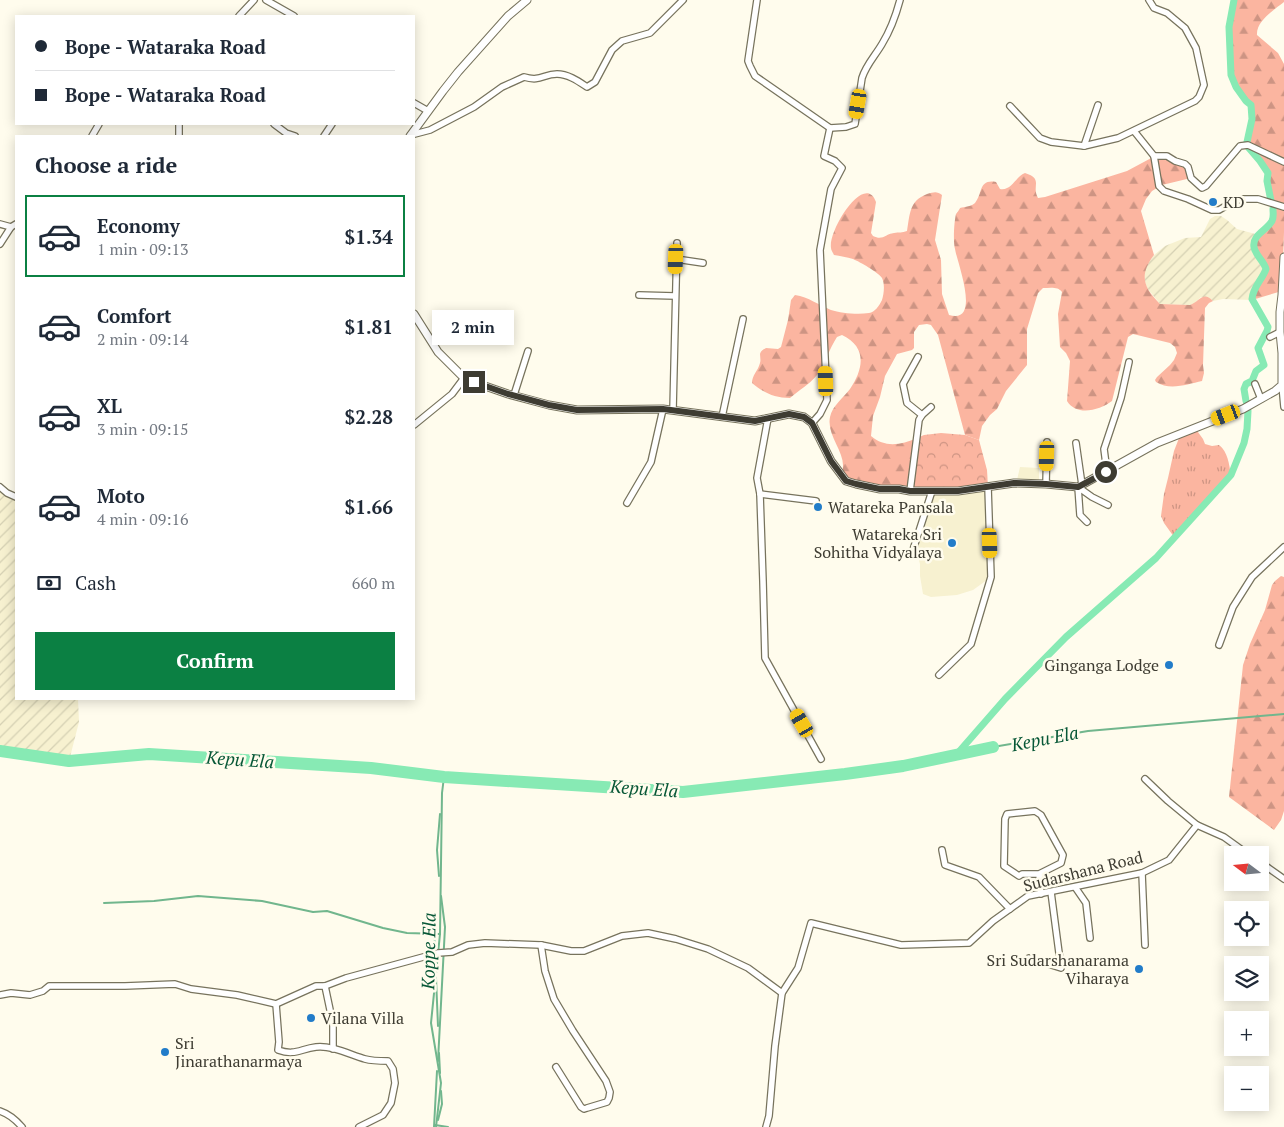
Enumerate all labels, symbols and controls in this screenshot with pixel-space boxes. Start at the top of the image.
text: Bope - Wataraka Road [65,34,266,59]
text: Bope - Wataraka Road [65,82,266,107]
car [848,88,867,120]
text: Choose a ride [35,150,177,179]
place label: KD [1223,191,1245,213]
marker: KD [1207,196,1219,208]
text: Economy [97,213,180,238]
icon: car [37,214,82,259]
text: $1.34 [344,224,393,249]
text: 1 min · 09:13 [97,238,189,260]
car [667,244,684,274]
text: Comfort [97,303,172,328]
icon: car [37,304,82,349]
callout: 2 min [433,310,515,344]
text: $1.81 [344,314,393,339]
text: 2 min [451,316,495,338]
text: 2 min · 09:14 [97,328,189,350]
car [817,366,834,396]
route end [463,371,485,393]
text: XL [97,393,122,418]
icon: car [37,394,82,439]
car [1209,403,1242,427]
text: $2.28 [344,404,393,429]
text: 3 min · 09:15 [97,418,189,440]
car [1038,441,1055,471]
route start [1095,461,1117,483]
text: Moto [97,483,145,508]
icon: car [37,484,82,529]
text: $1.66 [344,494,393,519]
place label: Watareka Pansala [828,496,953,518]
marker: Watareka Pansala [812,501,824,513]
text: 4 min · 09:16 [97,508,189,530]
place label: Watareka Sri Sohitha Vidyalaya [814,523,942,563]
car [981,528,998,558]
marker: Watareka Sri Sohitha Vidyalaya [946,537,958,549]
icon: cash [35,569,63,597]
text: Cash [75,570,116,595]
text: 660 m [352,572,395,594]
button: Confirm [35,632,395,690]
place label: Ginganga Lodge [1044,654,1159,676]
marker: Ginganga Lodge [1163,659,1175,671]
car [788,706,815,740]
water label: Kepu Ela [1008,720,1081,756]
water label: Kepu Ela [204,745,275,773]
water label: Kepu Ela [608,774,679,802]
street label: Sudarshana Road [1021,845,1145,896]
north arrow [1224,846,1269,891]
map controls [1224,846,1269,1111]
button: locate [1224,901,1269,946]
water label: Koppe Ela [415,912,441,991]
place label: Sri Sudarshanarama Viharaya [987,949,1129,989]
button: layers [1224,956,1269,1001]
marker: Sri Sudarshanarama Viharaya [1133,963,1145,975]
place label: Vilana Villa [321,1007,404,1029]
button: + [1224,1011,1269,1056]
marker: Vilana Villa [305,1012,317,1024]
place label: Sri Jinarathanarmaya [175,1032,302,1072]
marker: Sri Jinarathanarmaya [159,1046,171,1058]
button: − [1224,1066,1269,1111]

